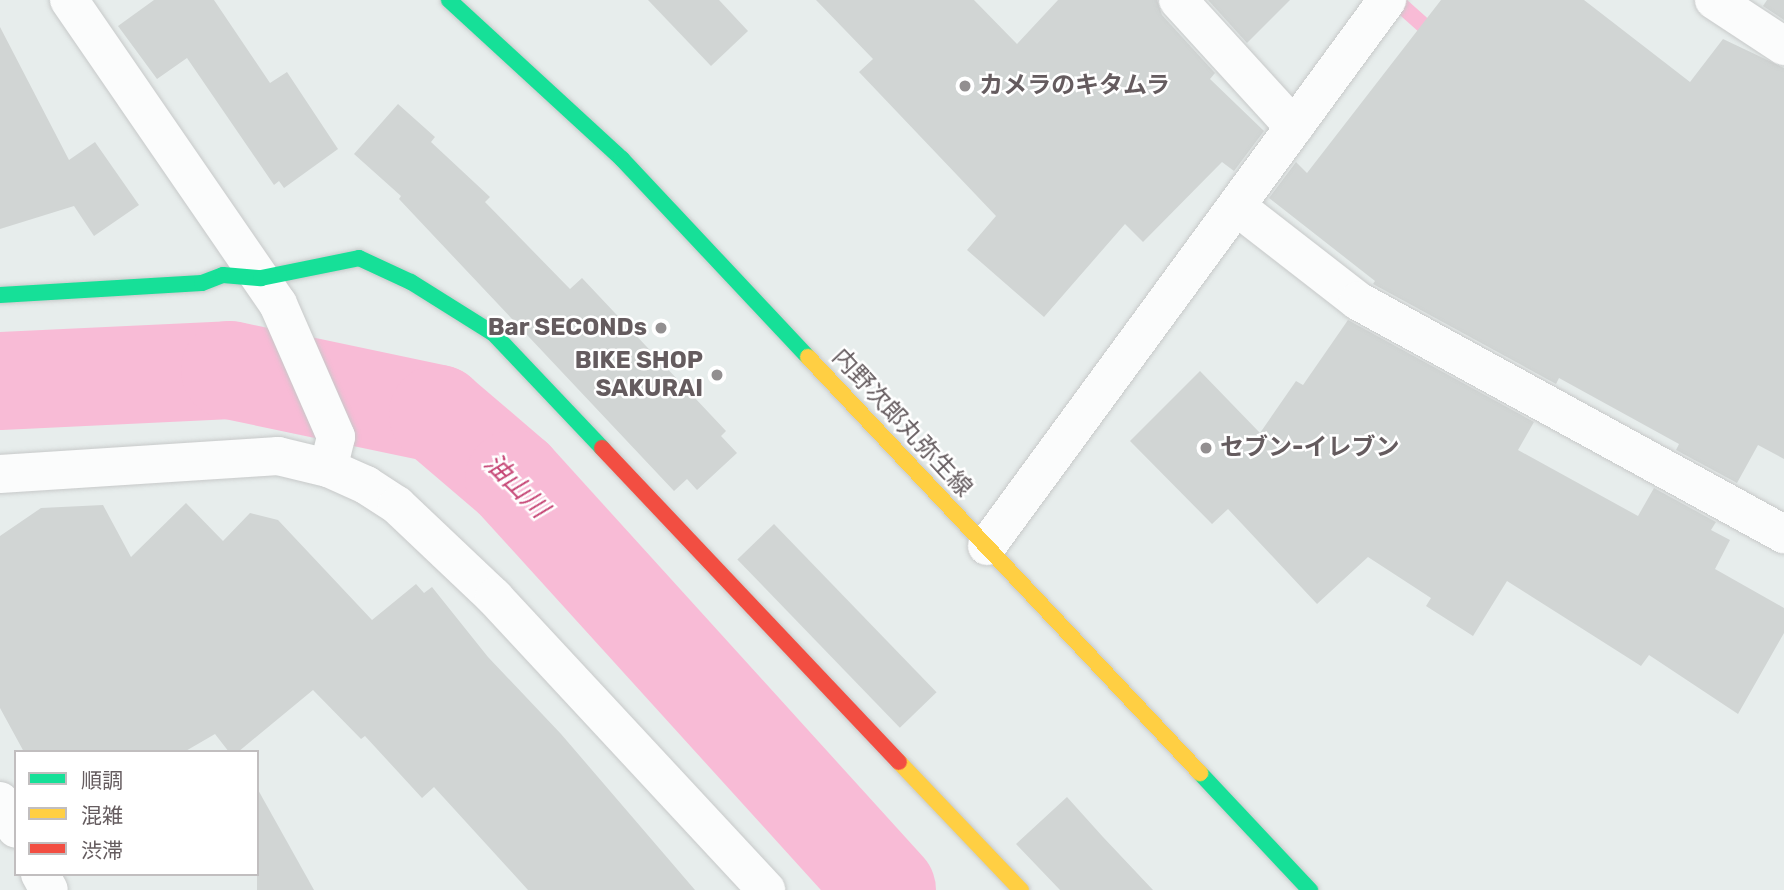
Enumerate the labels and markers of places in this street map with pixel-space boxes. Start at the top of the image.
place label: カメラのキタムラ [979,72,1171,100]
marker: カメラのキタムラ [957,78,973,94]
place label: Bar SECONDs [487,314,647,342]
marker: Bar SECONDs [653,320,669,336]
place label: BIKE SHOP SAKURAI [575,347,703,403]
marker: BIKE SHOP SAKURAI [709,367,725,383]
place label: セブン-イレブン [1220,434,1399,462]
marker: セブン-イレブン [1198,440,1214,456]

